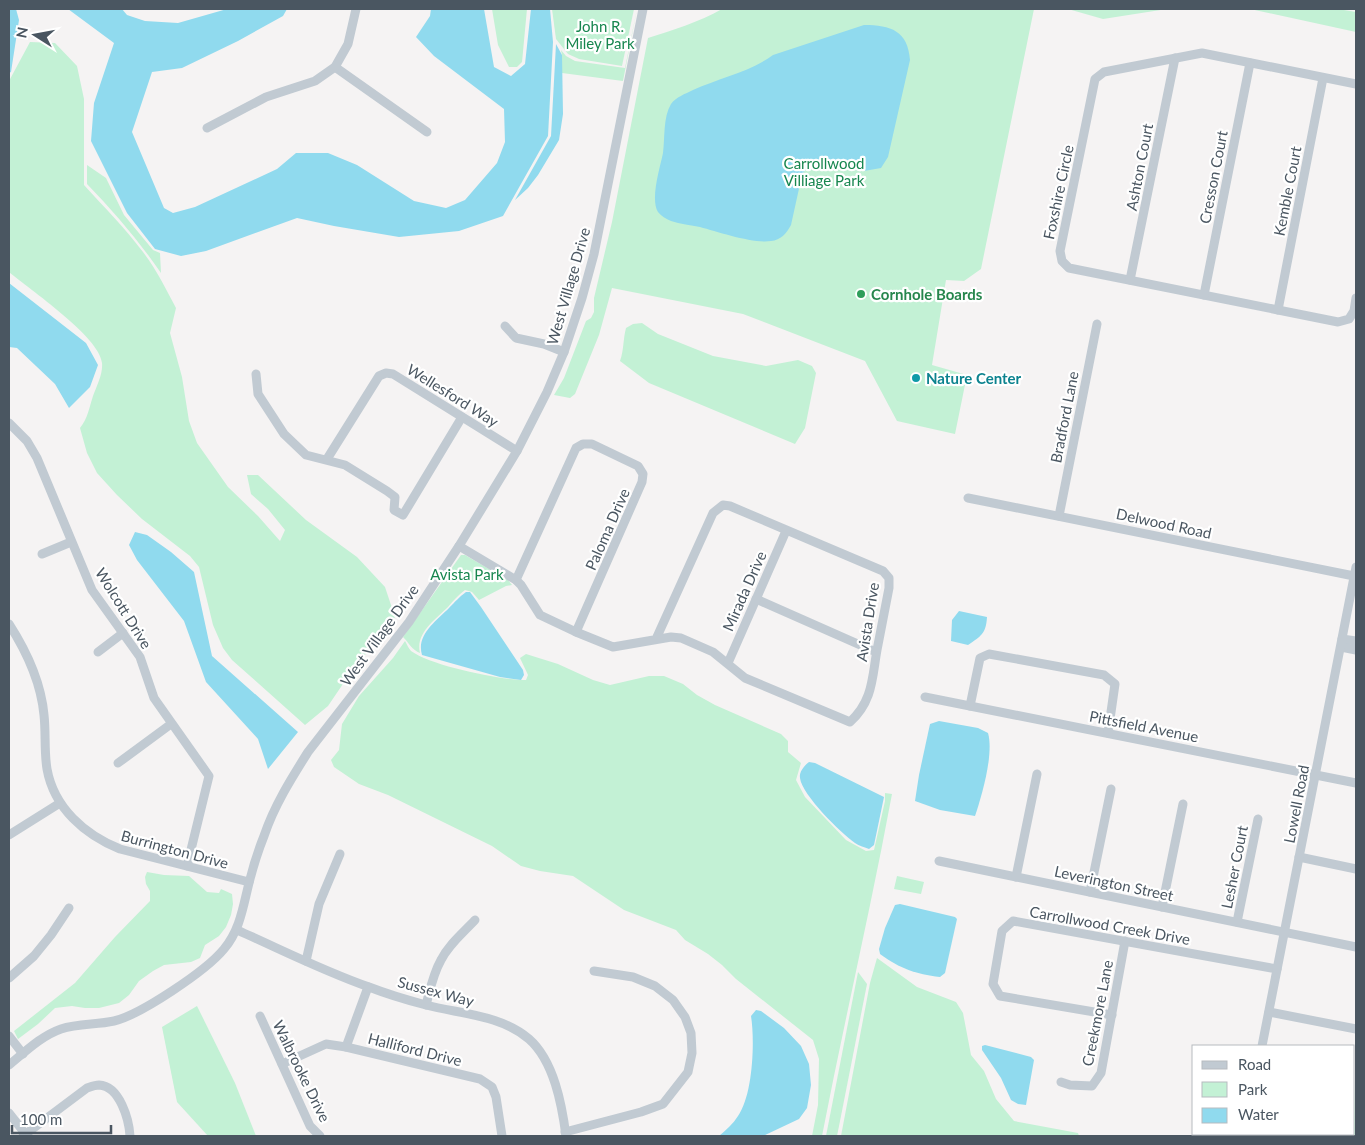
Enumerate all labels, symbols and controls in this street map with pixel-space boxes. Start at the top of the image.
north arrow [10,10,60,60]
park label: John R. Miley Park [565,17,635,52]
text: N [12,26,31,39]
street label: Ashton Court [1122,121,1156,212]
street label: Cresson Court [1195,128,1231,225]
street label: Foxshire Circle [1039,143,1077,241]
street label: Kemble Court [1269,144,1305,237]
park label: Carrollwood Villiage Park [784,154,865,189]
street label: West Village Drive [543,225,593,347]
place label: Cornhole Boards [871,285,983,303]
marker: Cornhole Boards [855,288,867,300]
street label: Wellesford Way [404,360,502,430]
place label: Nature Center [926,369,1022,387]
street label: Bradford Lane [1046,370,1082,464]
marker: Nature Center [910,372,922,384]
street label: Paloma Drive [581,485,633,573]
street label: Delwood Road [1115,504,1213,542]
street label: Mirada Drive [718,548,770,634]
street label: Wolcott Drive [92,564,156,652]
park label: Avista Park [430,565,504,583]
street label: West Village Drive [336,581,422,689]
street label: Avista Drive [852,581,882,663]
street label: Pittsfield Avenue [1088,707,1200,745]
street label: Lowell Road [1280,763,1312,845]
street label: Lesher Court [1217,823,1251,910]
street label: Burrington Drive [119,826,231,872]
street label: Leverington Street [1053,862,1176,905]
street label: Carrollwood Creek Drive [1028,902,1192,948]
street label: Creekmore Lane [1078,958,1116,1068]
street label: Sussex Way [396,972,476,1010]
street label: Walbrooke Drive [270,1017,334,1125]
street label: Halliford Drive [366,1029,464,1069]
legend [1192,1045,1355,1135]
text: Road [1238,1055,1271,1073]
text: Park [1238,1080,1268,1098]
scale bar [12,1102,111,1134]
text: Water [1238,1105,1279,1123]
text: 100 m [20,1110,62,1128]

